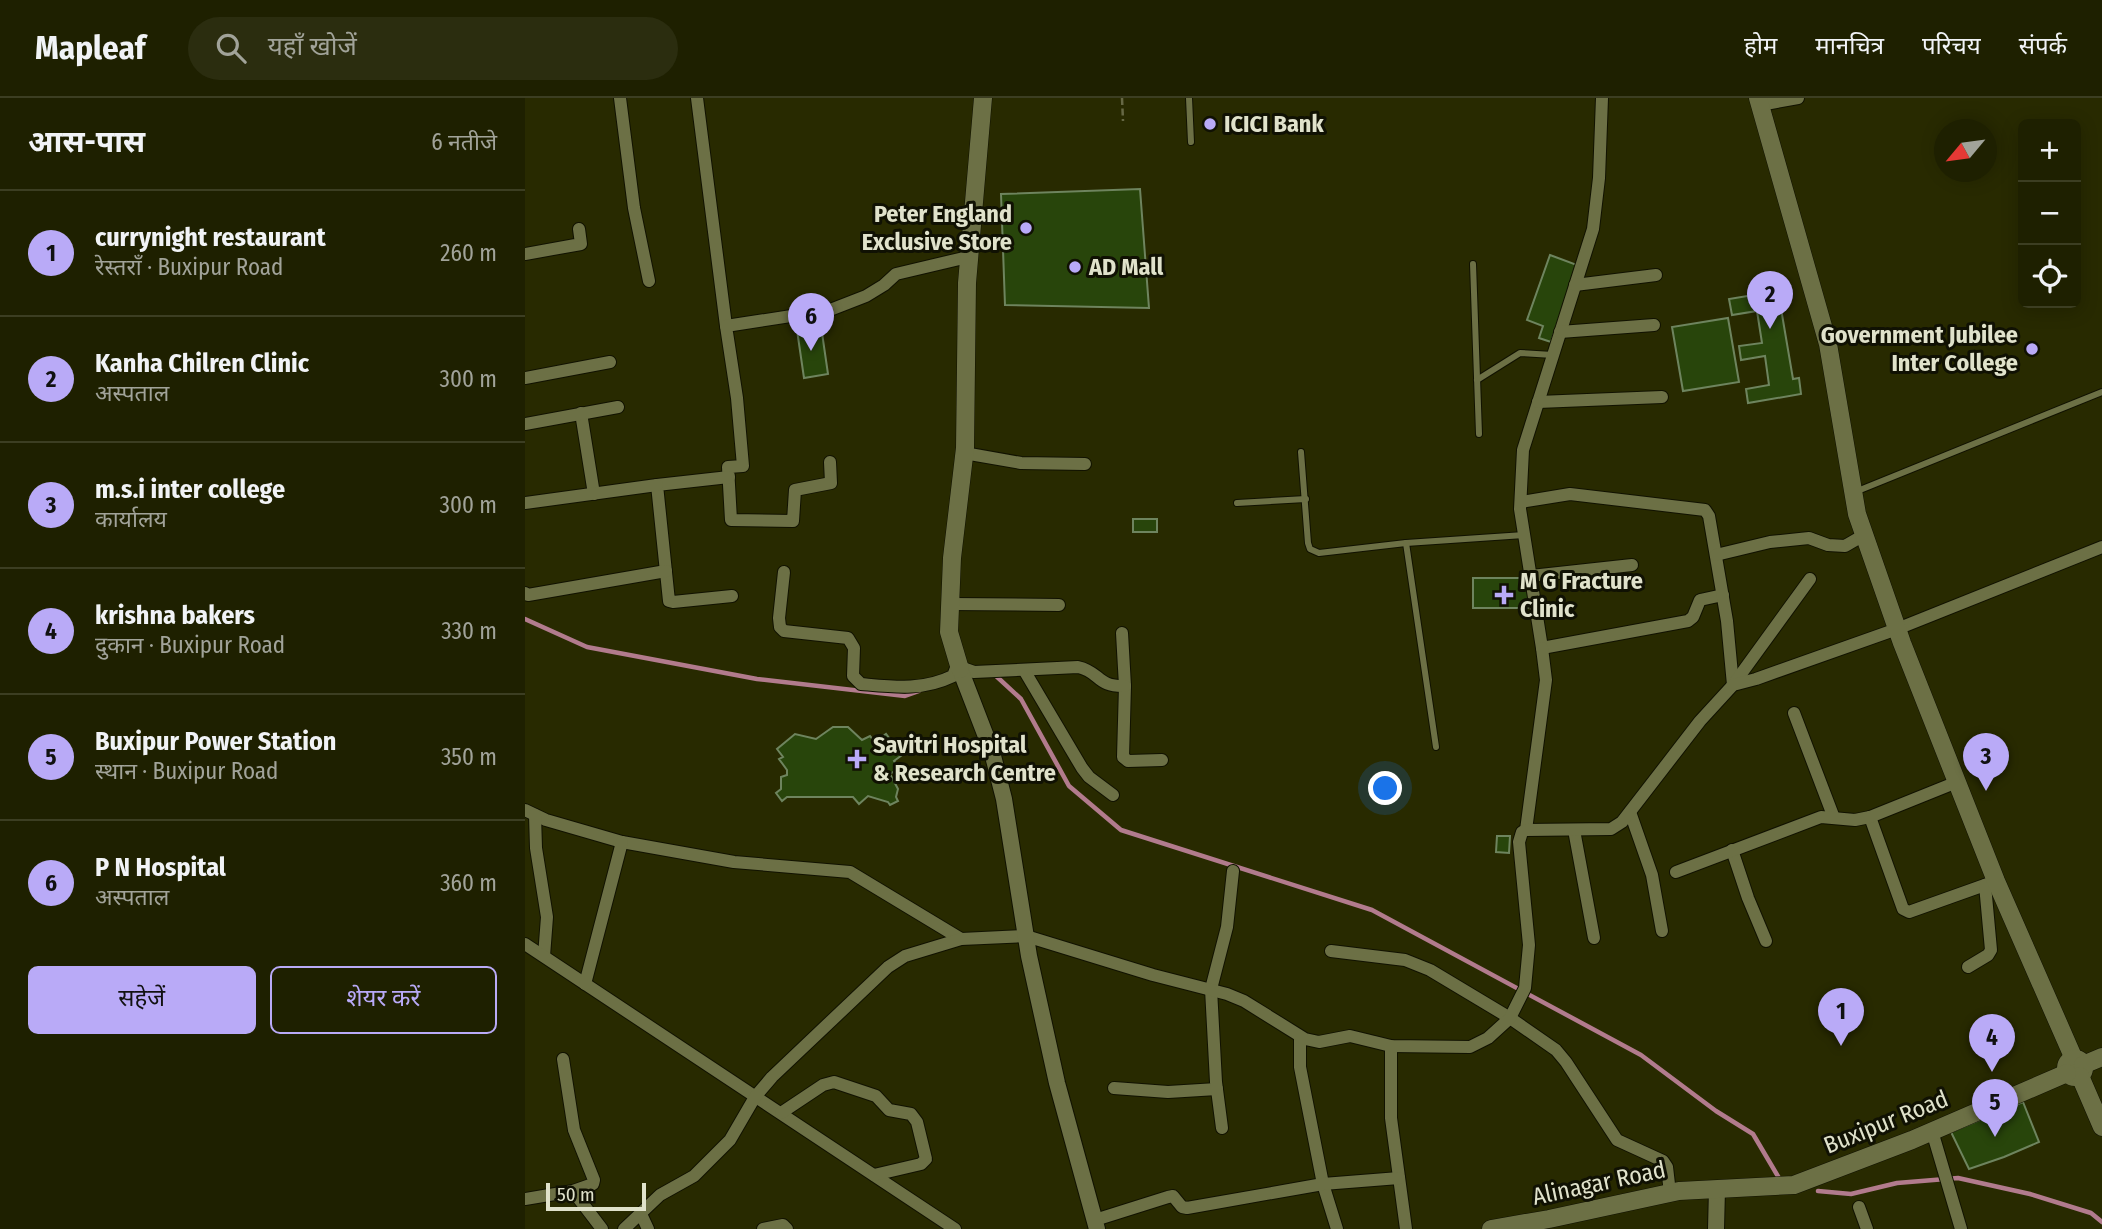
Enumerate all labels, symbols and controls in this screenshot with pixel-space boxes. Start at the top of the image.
search box [188,17,678,80]
text: Mapleaf [35,28,146,68]
icon: search [212,29,250,67]
text: यहाँ खोजें [268,31,357,62]
text: होम [1744,32,1777,60]
text: मानचित्र [1815,32,1884,60]
text: परिचय [1922,32,1981,60]
text: संपर्क [2019,32,2067,60]
place label: ICICI Bank [1224,110,1324,138]
marker: ICICI Bank [1202,116,1218,132]
north arrow [1934,119,1997,182]
map controls [2018,119,2081,308]
button: + [2018,119,2081,182]
text: आस-पास [28,124,145,160]
text: 6 नतीजे [431,128,497,156]
button: − [2018,182,2081,245]
place label: Peter England Exclusive Store [862,200,1012,256]
marker: Peter England Exclusive Store [1018,220,1034,236]
text: currynight restaurant [95,222,326,253]
text: 1 [46,239,56,267]
text: 260 m [440,239,497,267]
button: locate [2018,245,2081,308]
text: रेस्तराँ · Buxipur Road [95,253,283,281]
place label: AD Mall [1088,253,1164,281]
marker: AD Mall [1067,259,1083,275]
pin: 2 [1747,271,1793,329]
pin: 6 [788,293,834,351]
place label: Government Jubilee Inter College [1821,321,2018,377]
marker: Government Jubilee Inter College [2024,341,2040,357]
text: Kanha Chilren Clinic [95,348,309,379]
text: 2 [46,365,56,393]
text: 300 m [440,365,497,393]
text: अस्पताल [95,379,169,407]
text: m.s.i inter college [95,474,285,505]
text: 3 [46,491,56,519]
text: 300 m [440,491,497,519]
text: कार्यालय [95,505,167,533]
place label: M G Fracture Clinic [1520,567,1643,623]
marker: M G Fracture Clinic [1494,585,1514,605]
text: krishna bakers [95,600,255,631]
text: 4 [45,617,57,645]
text: 330 m [441,617,497,645]
text: दुकान · Buxipur Road [95,631,285,659]
text: Buxipur Power Station [95,726,336,757]
place label: Savitri Hospital & Research Centre [873,731,1056,787]
pin: 3 [1963,733,2009,791]
text: 5 [45,743,57,771]
text: 350 m [441,743,497,771]
marker: Savitri Hospital & Research Centre [847,749,867,769]
text: स्थान · Buxipur Road [95,757,278,785]
your location [1368,771,1402,805]
text: P N Hospital [95,852,226,883]
text: 6 [45,869,57,897]
text: 360 m [440,869,497,897]
text: अस्पताल [95,883,169,911]
button: सहेजें [28,966,256,1034]
button: शेयर करें [270,966,497,1034]
pin: 1 [1818,988,1864,1046]
pin: 4 [1969,1014,2015,1072]
pin: 5 [1972,1079,2018,1137]
street label: Buxipur Road [1820,1084,1952,1160]
street label: Alinagar Road [1530,1155,1668,1211]
scale bar [546,1180,646,1212]
text: 50 m [557,1183,595,1206]

